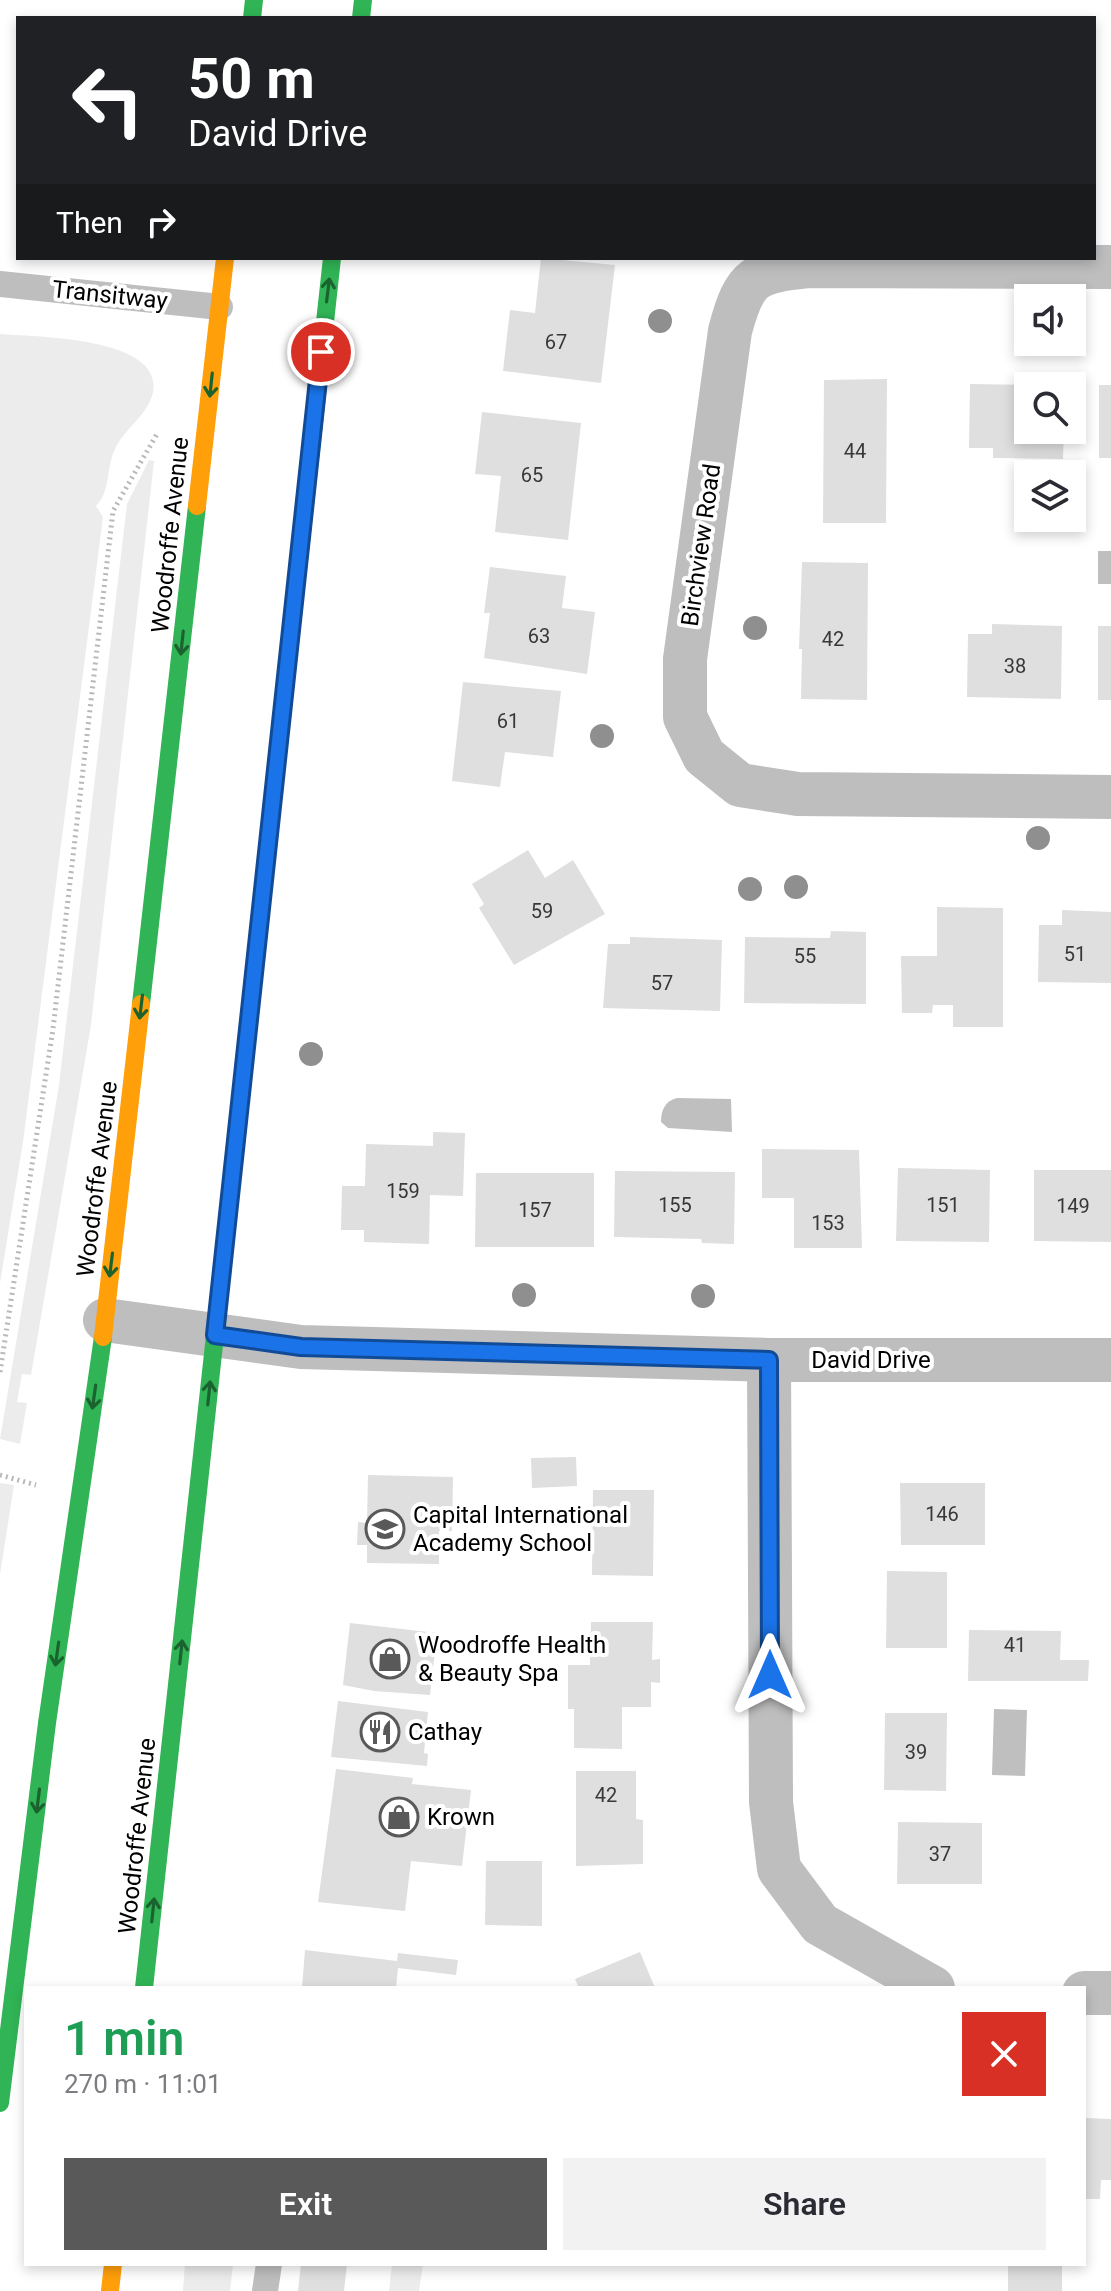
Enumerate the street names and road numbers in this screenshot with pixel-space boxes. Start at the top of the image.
street label: Transitway [51,275,170,315]
street label: Woodroffe Avenue [146,436,194,634]
street label: Birchview Road [676,462,726,628]
street label: Woodroffe Avenue [71,1080,123,1278]
street label: David Drive [811,1346,931,1374]
street label: Woodroffe Avenue [113,1737,161,1935]

